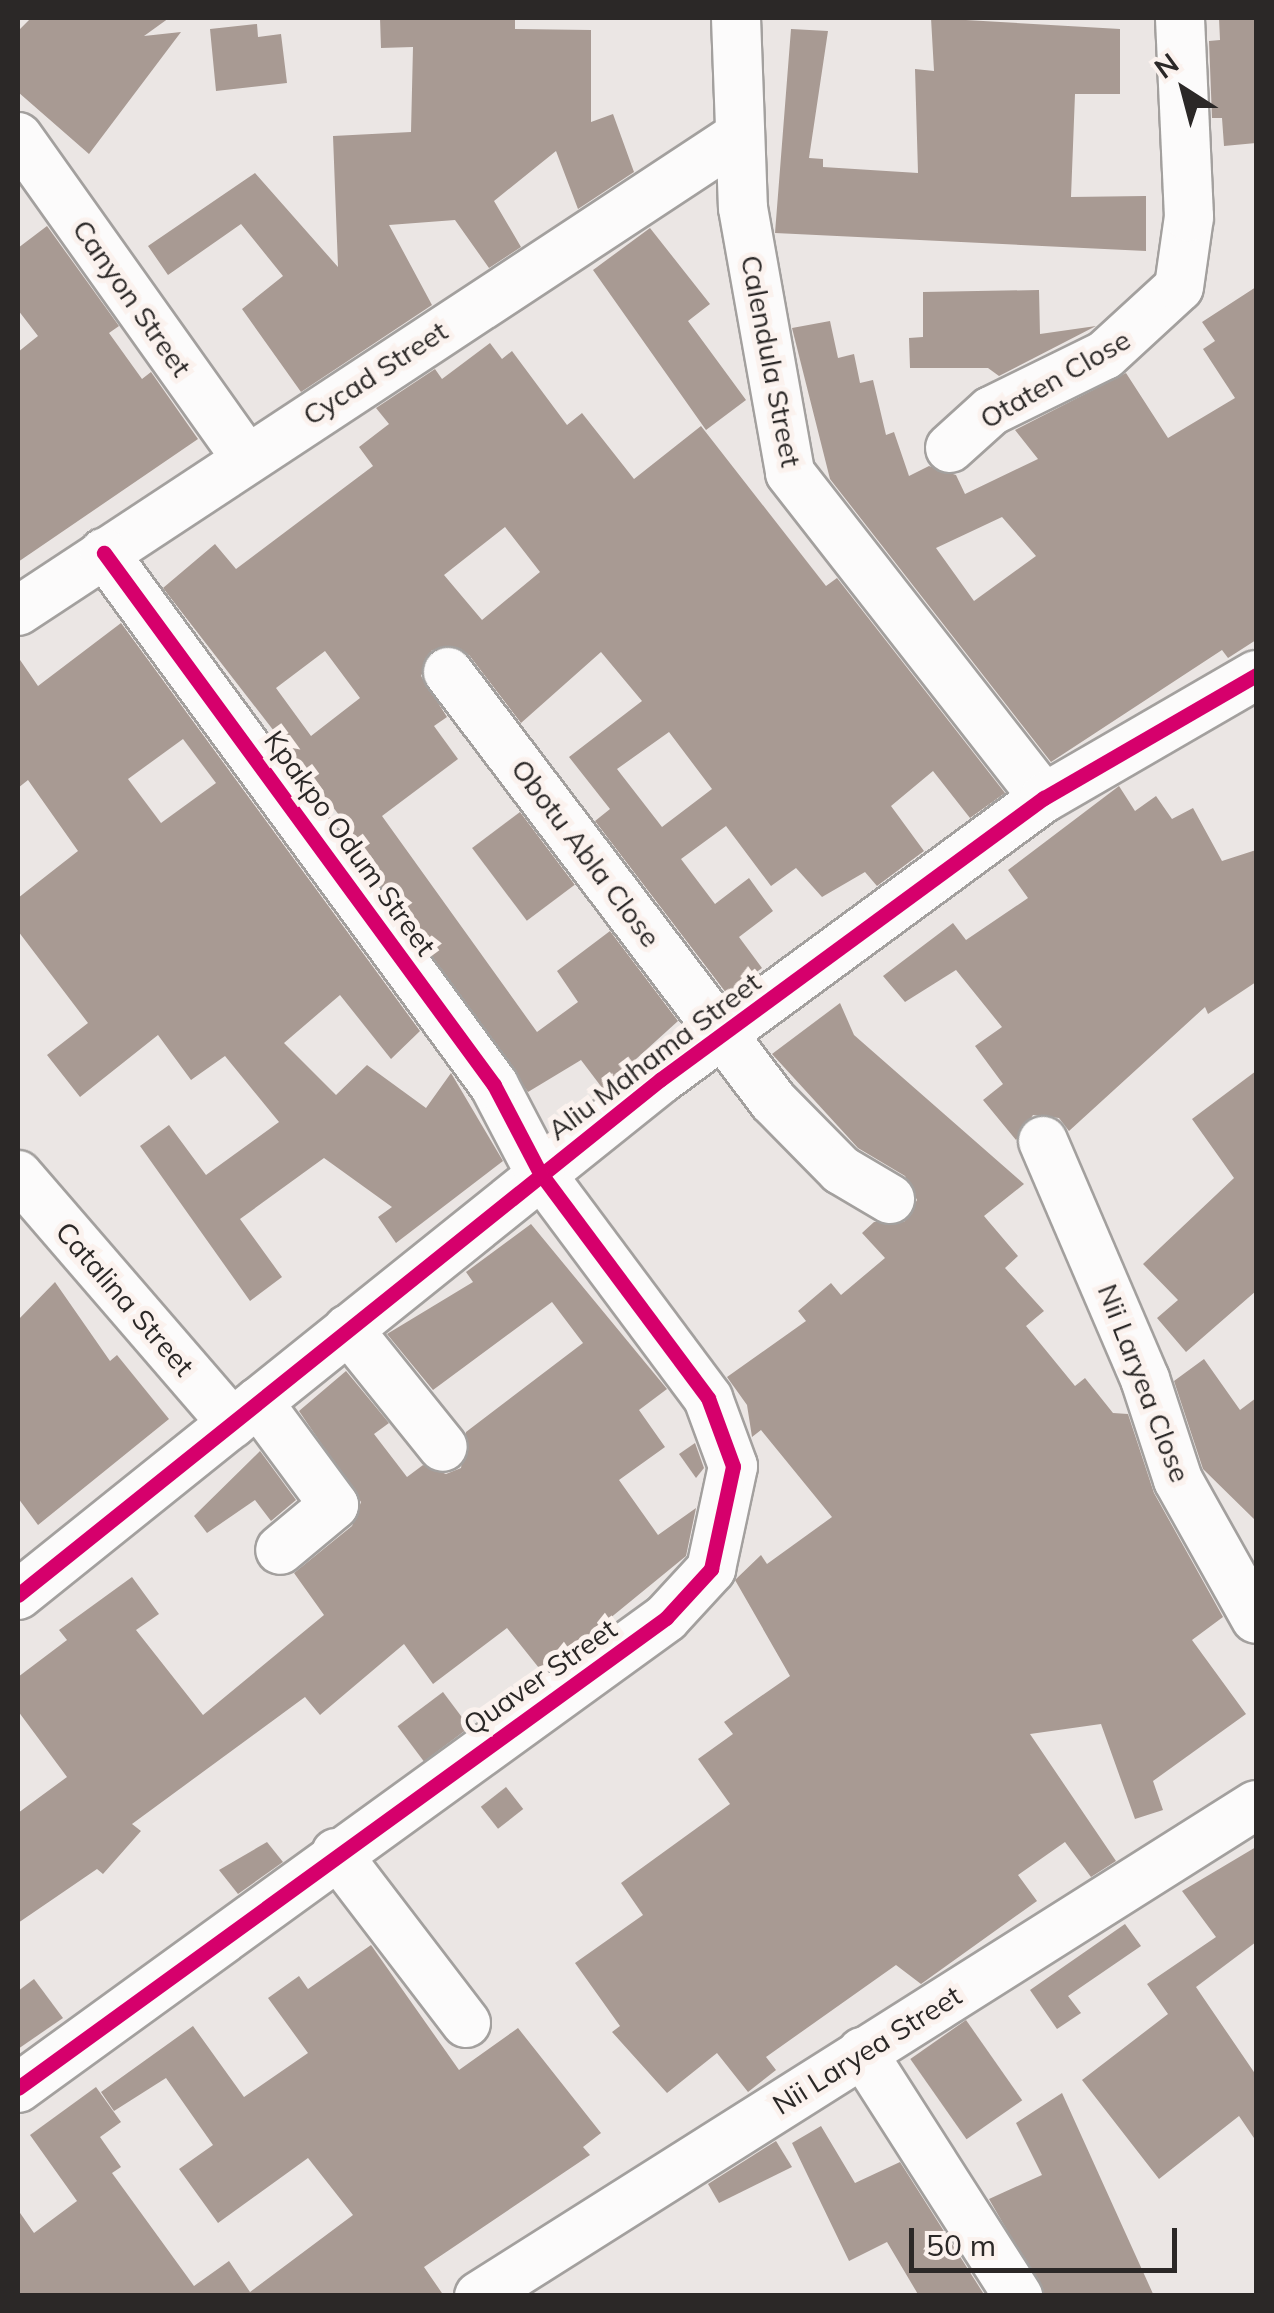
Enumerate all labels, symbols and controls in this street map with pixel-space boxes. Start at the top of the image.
north arrow [1134,40,1234,140]
text: N [1147,45,1185,86]
street label: Canyon Street [66,213,198,383]
street label: Calendula Street [734,252,808,470]
street label: Cycad Street [297,314,453,432]
street label: Otaten Close [974,323,1136,435]
street label: Kpakpo Odum Street [257,724,443,962]
street label: Obotu Abla Close [504,752,668,954]
street label: Aliu Mahama Street [541,965,767,1147]
street label: Catalina Street [49,1215,201,1383]
street label: Nii Laryea Close [1091,1279,1197,1487]
street label: Quaver Street [457,1612,623,1742]
street label: Nii Laryea Street [766,1979,968,2121]
scale bar [914,2208,1182,2270]
text: 50 m [926,2226,996,2264]

